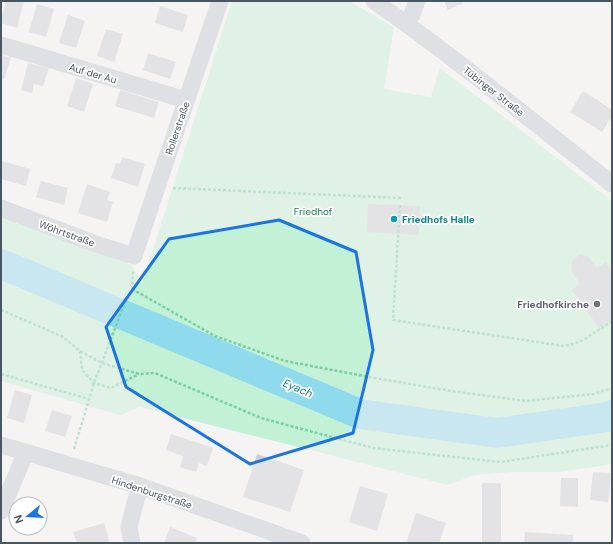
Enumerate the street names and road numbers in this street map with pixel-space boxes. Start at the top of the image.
street label: Auf der Au [68,60,118,87]
street label: Tübinger Straße [461,64,527,119]
street label: Rollerstraße [162,100,193,156]
street label: Wöhrtstraße [37,217,97,250]
street label: Hindenburgstraße [110,473,194,512]

